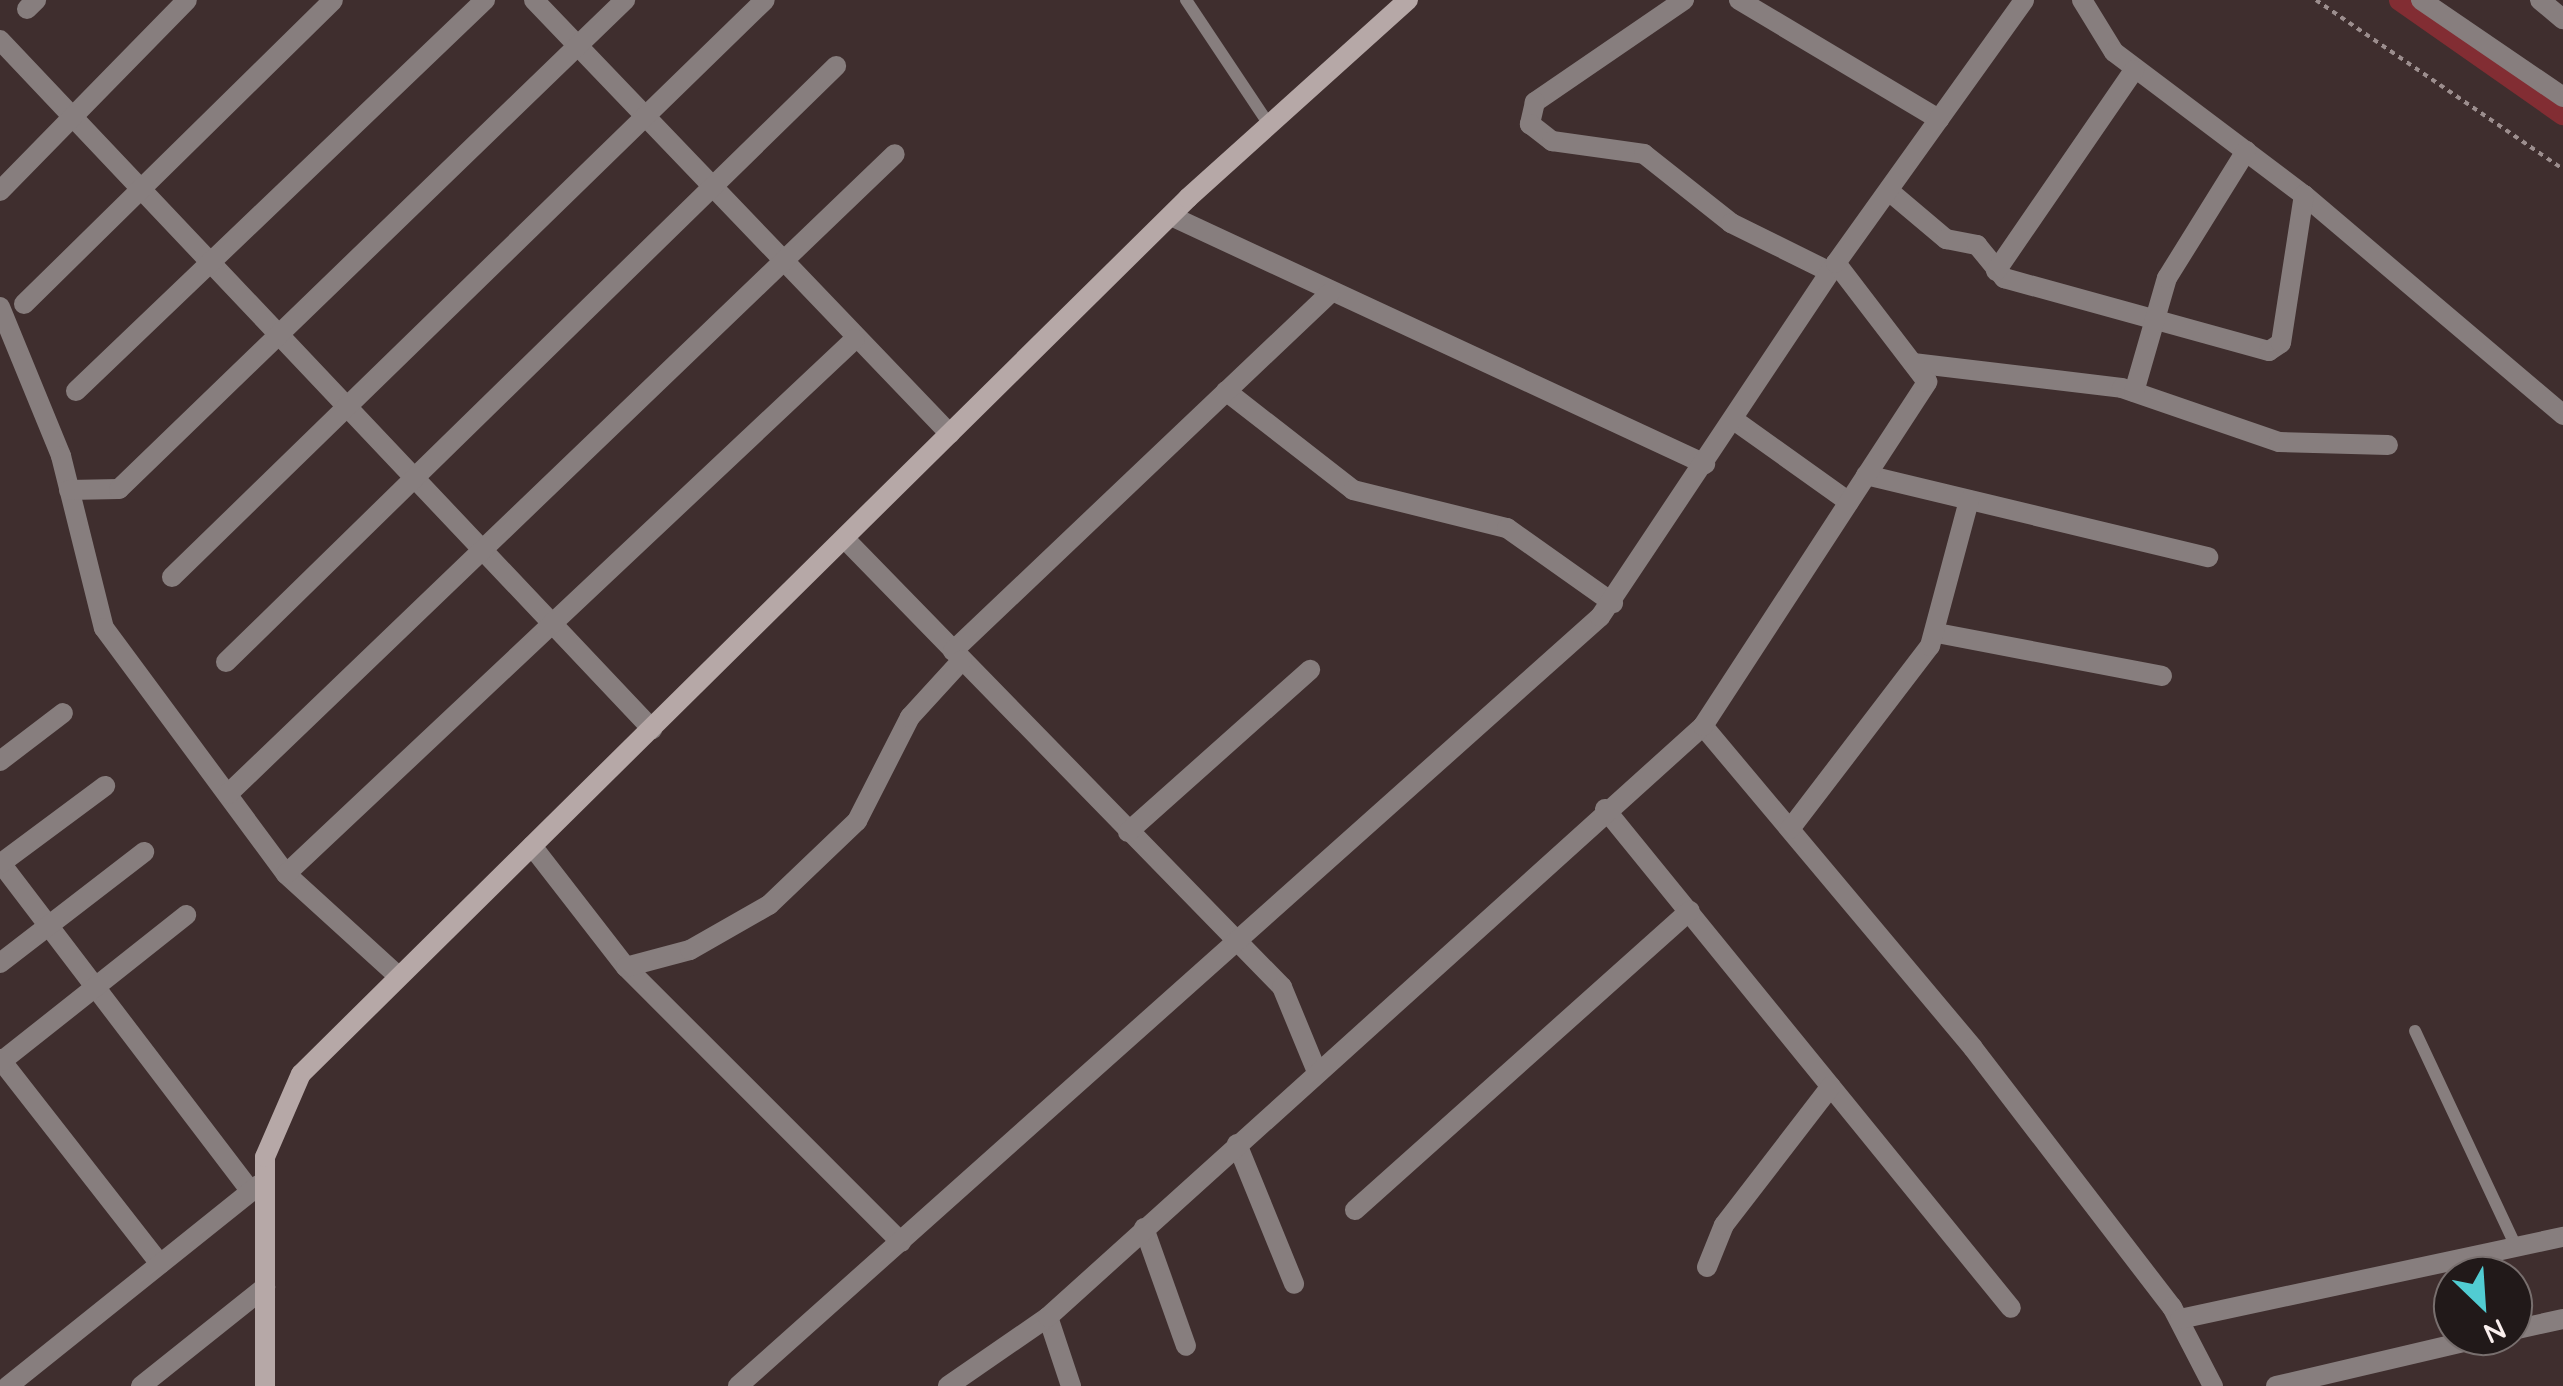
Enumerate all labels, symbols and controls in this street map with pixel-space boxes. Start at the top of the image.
north arrow [2433,1256,2533,1356]
text: N [2478,1312,2512,1352]

